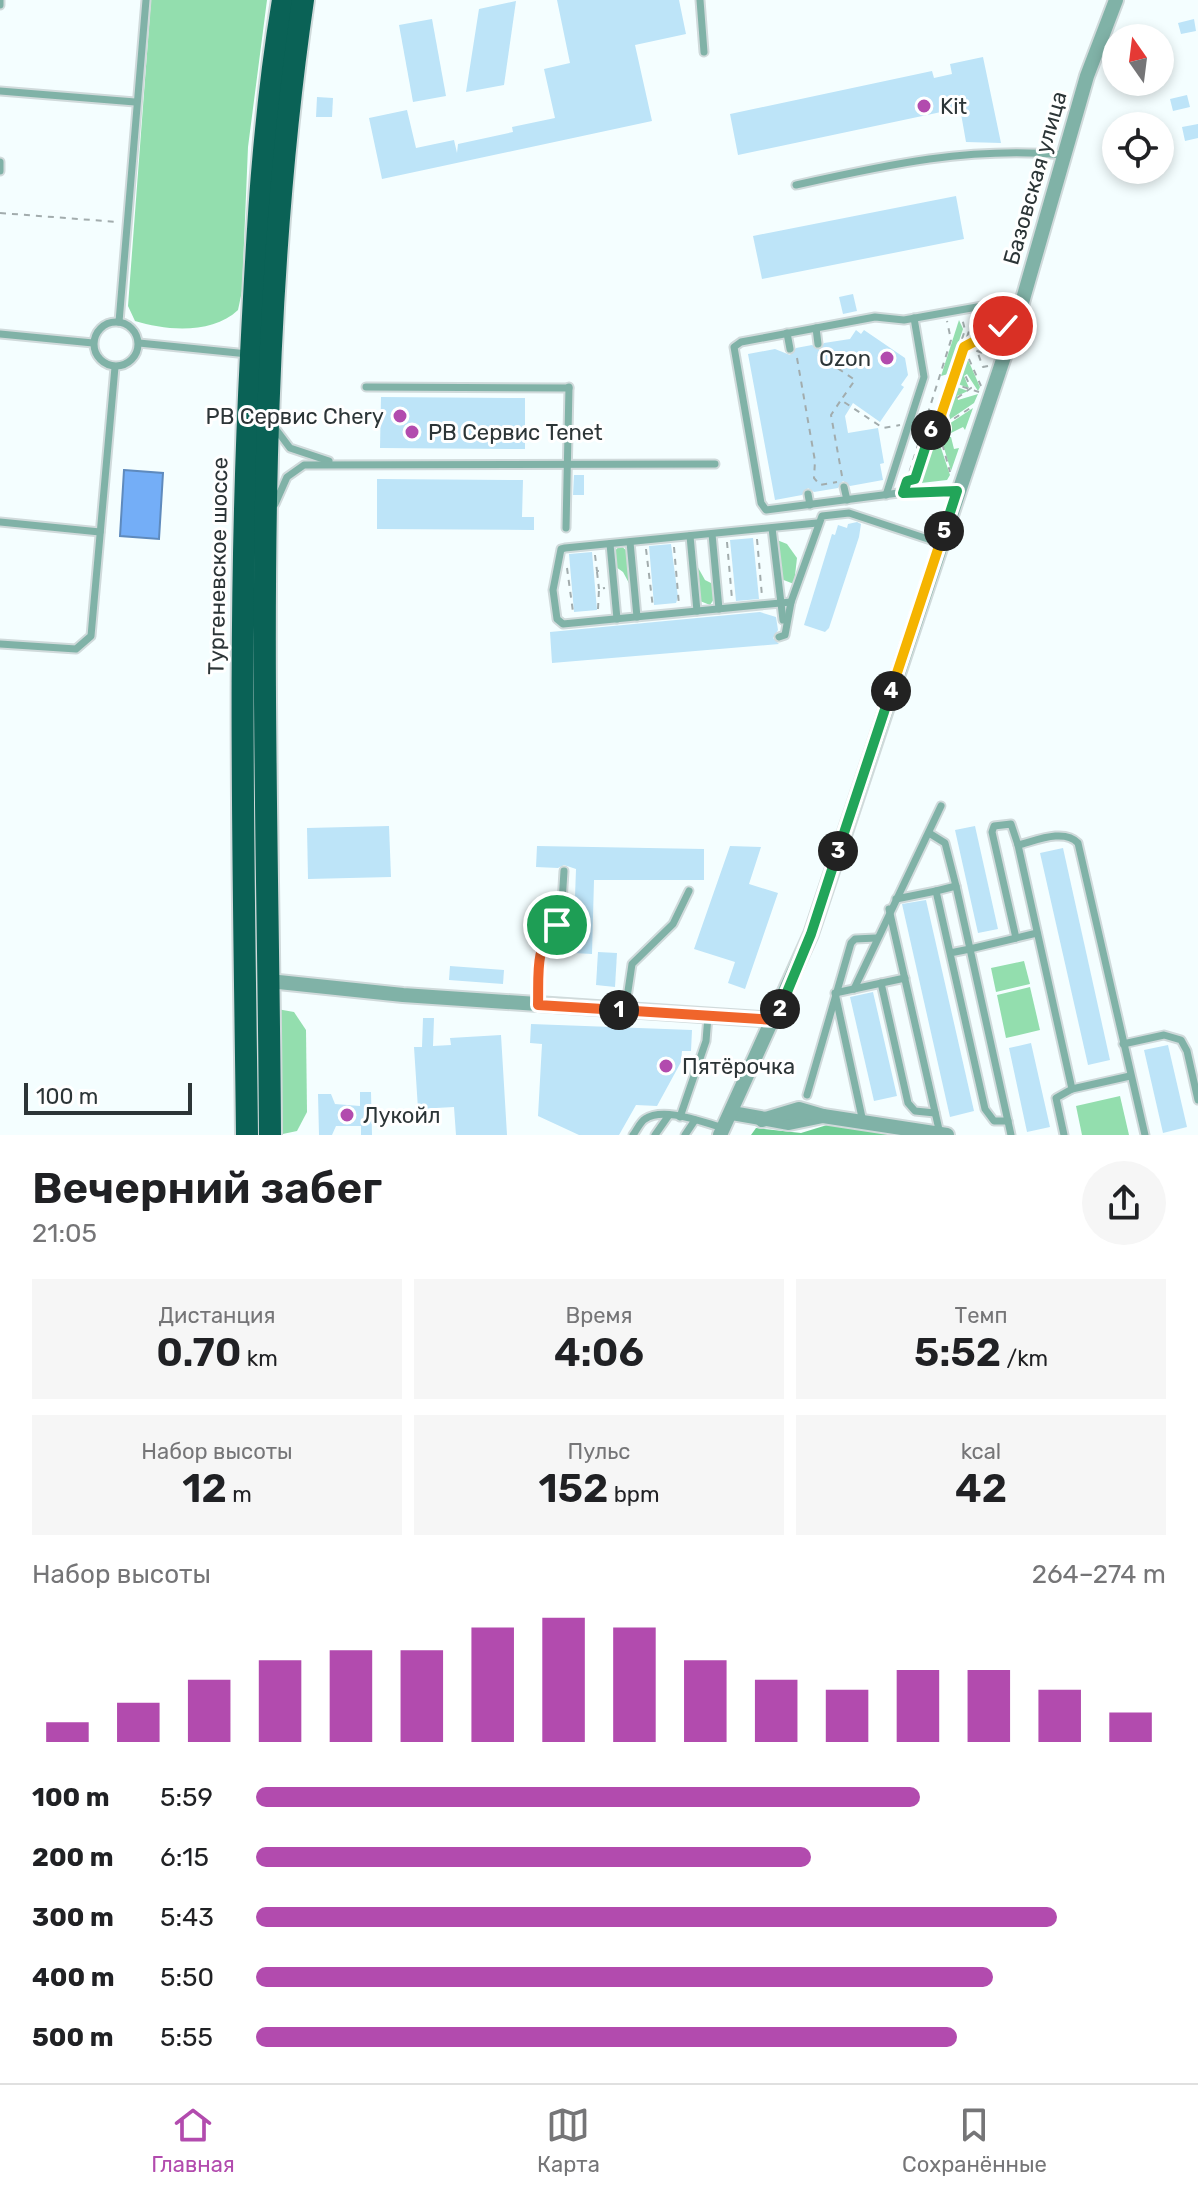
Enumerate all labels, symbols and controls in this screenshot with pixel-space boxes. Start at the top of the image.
north arrow [1102,24,1174,96]
map controls [1102,24,1174,184]
street label: Базовская улица [997,88,1073,268]
place label: Kit [940,93,968,120]
marker: Kit [915,97,933,115]
button: locate [1102,112,1174,184]
pin [969,292,1037,360]
icon: check [981,304,1025,348]
place label: Ozon [819,345,871,372]
marker: Ozon [878,349,896,367]
place label: PB Сервис Chery [206,403,384,430]
marker: PB Сервис Chery [391,407,409,425]
pin: 6 [911,410,951,450]
text: 6 [924,416,938,443]
place label: PB Сервис Tenet [428,419,603,446]
marker: PB Сервис Tenet [403,423,421,441]
street label: Тургеневское шоссе [203,457,233,675]
pin: 5 [924,511,964,551]
text: 5 [937,517,951,544]
pin: 4 [871,671,911,711]
text: 4 [883,677,899,704]
pin: 3 [818,831,858,871]
text: 3 [831,837,845,864]
pin [523,891,591,959]
icon: arrive [535,903,579,947]
pin: 2 [760,989,800,1029]
pin: 1 [599,990,639,1030]
text: 2 [773,995,787,1022]
text: 1 [614,996,624,1023]
place label: Пятёрочка [682,1053,795,1080]
marker: Пятёрочка [657,1057,675,1075]
scale bar [24,1079,192,1115]
text: 100 m [36,1083,98,1110]
place label: Лукойл [363,1102,441,1129]
marker: Лукойл [338,1106,356,1124]
button: share [1082,1161,1166,1245]
text: Вечерний забег [32,1162,382,1214]
text: 21:05 [32,1218,97,1249]
text: Дистанция [159,1302,275,1329]
text: Время [565,1302,633,1329]
text: Темп [954,1302,1008,1329]
text: 0.70 [156,1329,241,1376]
text: 4:06 [554,1329,644,1376]
text: 5:52 [914,1329,1001,1376]
text: km [241,1345,278,1372]
text: /km [1001,1345,1048,1372]
text: Набор высоты [141,1438,293,1465]
text: Пульс [567,1438,631,1465]
text: kcal [961,1438,1001,1465]
text: 12 [182,1465,227,1512]
text: 152 [539,1465,608,1512]
text: 42 [955,1465,1007,1512]
text: m [227,1481,252,1508]
text: bpm [608,1481,659,1508]
text: Набор высоты [32,1559,211,1590]
text: 264–274 m [1032,1559,1166,1590]
text: 100 m [32,1782,110,1813]
text: 5:59 [160,1782,213,1813]
text: 200 m [32,1842,114,1873]
text: 6:15 [160,1842,209,1873]
text: 300 m [32,1902,114,1933]
text: 5:43 [160,1902,214,1933]
text: 400 m [32,1962,114,1993]
text: 5:50 [160,1962,214,1993]
text: 500 m [32,2022,114,2053]
text: 5:55 [160,2022,213,2053]
tab: Главная [151,2103,235,2178]
tab: Карта [537,2103,600,2178]
tab: Сохранённые [902,2103,1047,2178]

